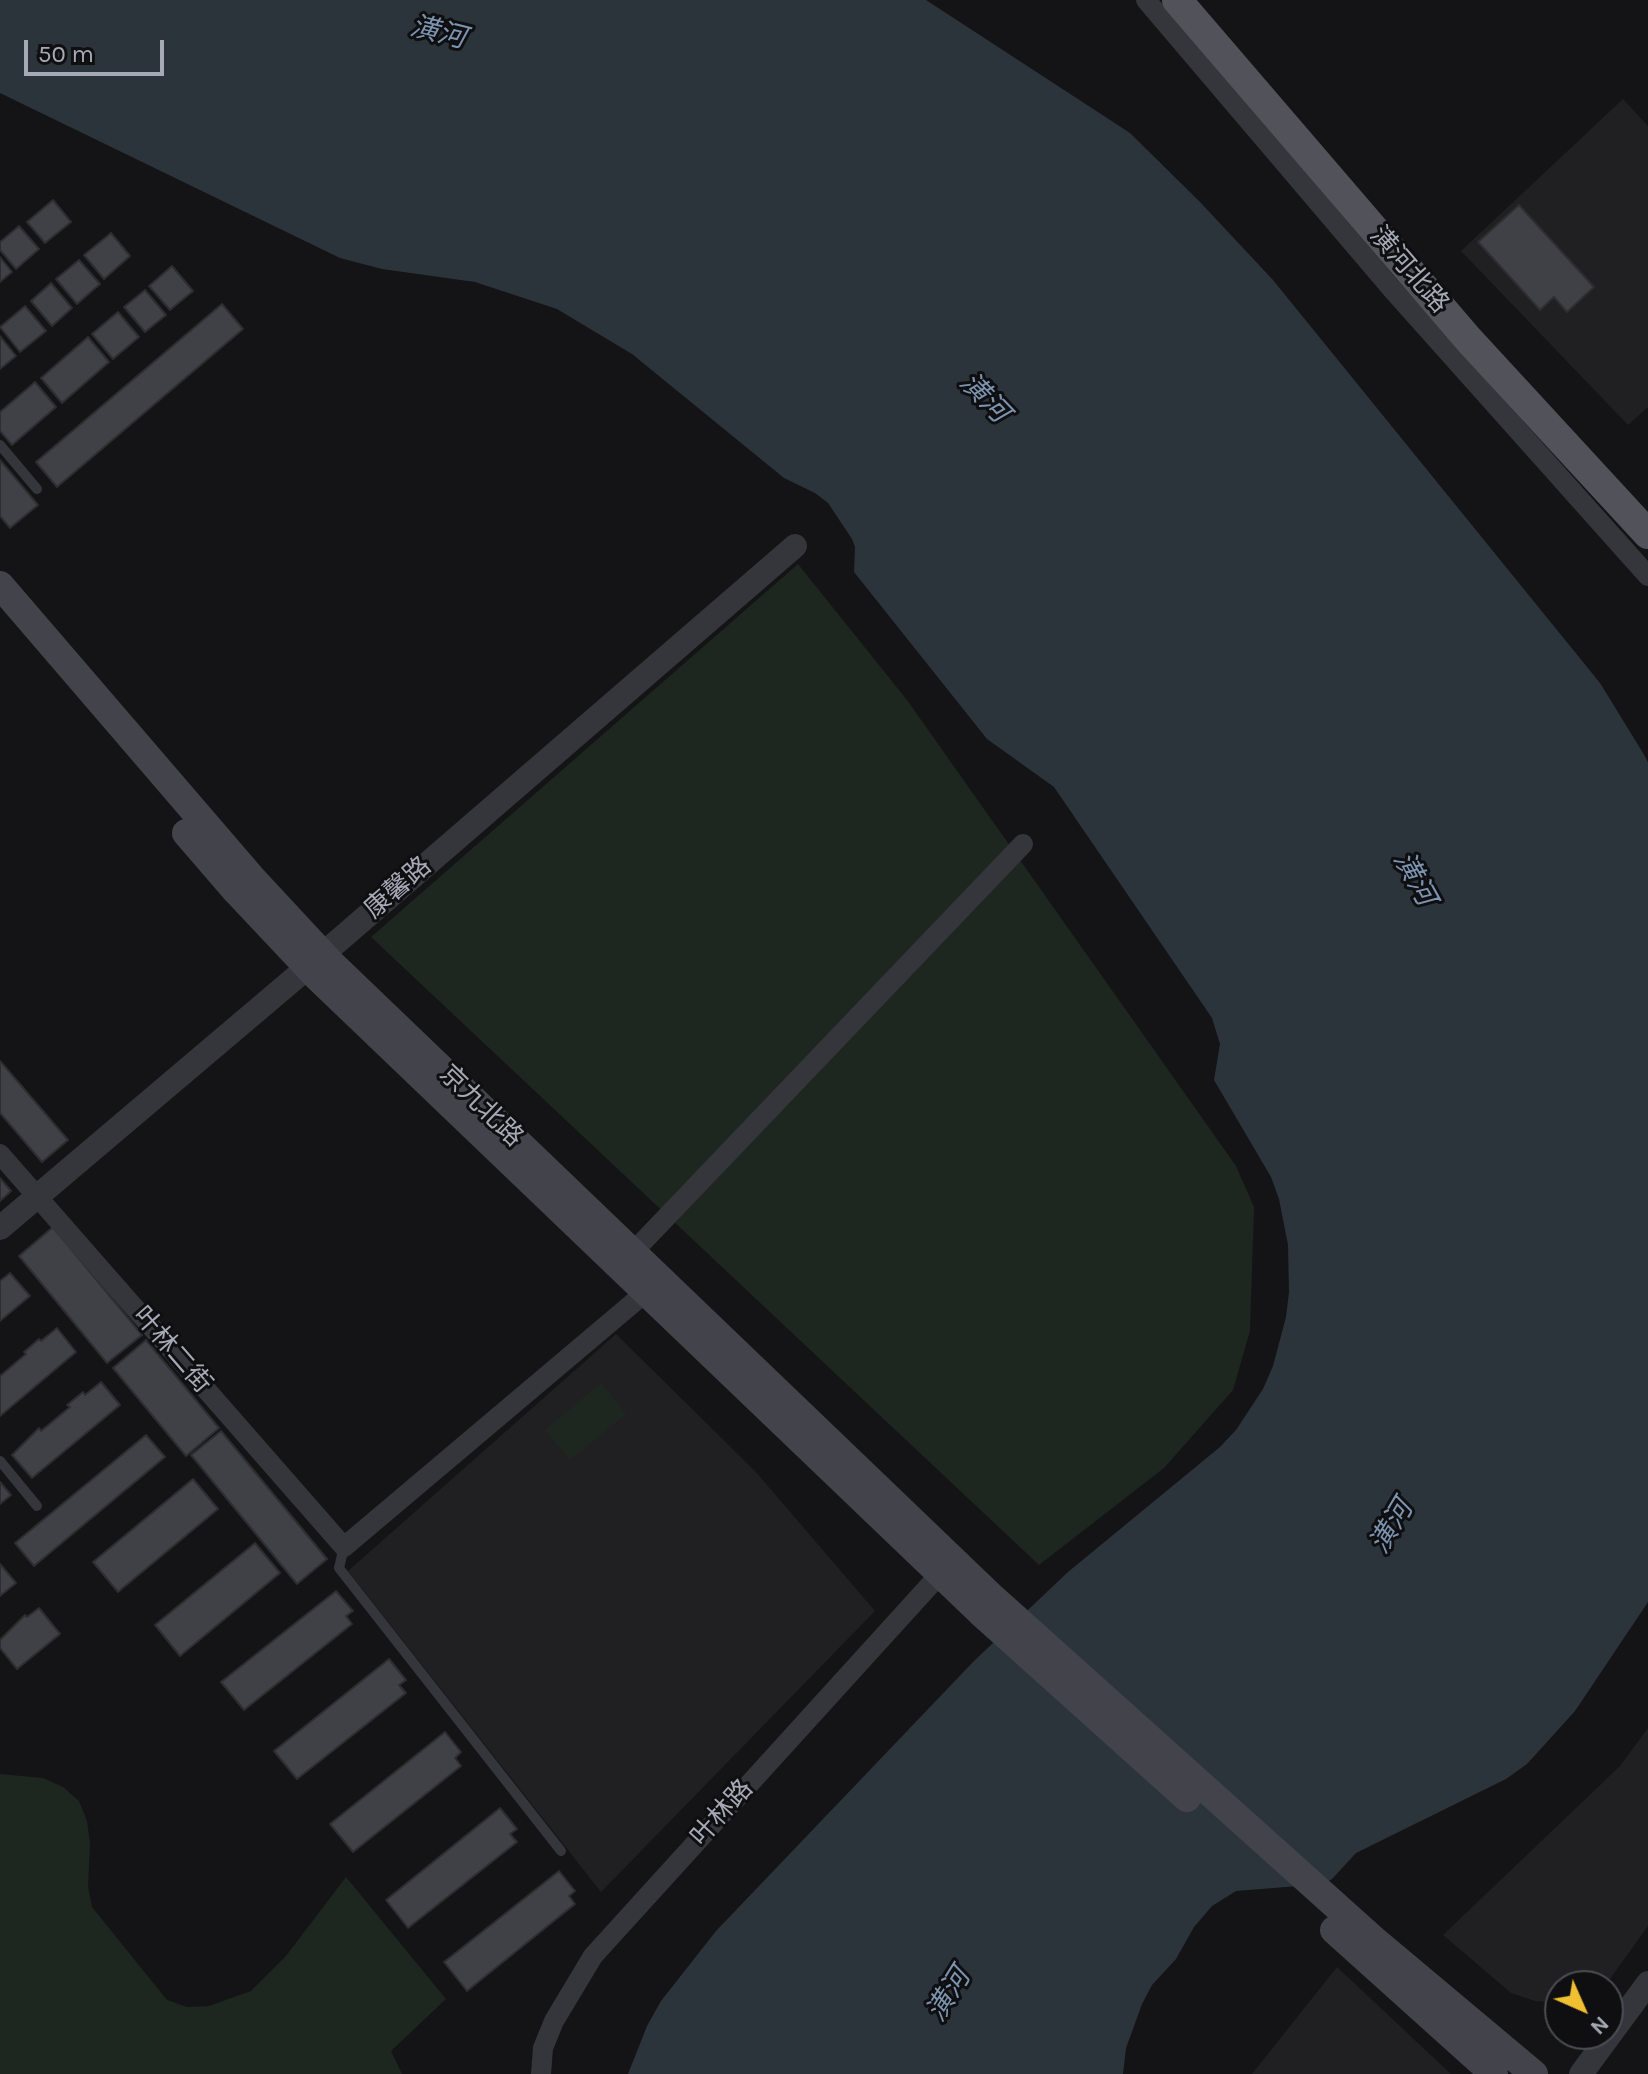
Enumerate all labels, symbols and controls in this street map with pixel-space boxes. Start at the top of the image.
water label: 潢河 [407,10,469,56]
scale bar [28,24,168,74]
text: 50 m [38,40,94,68]
street label: 潢河北路 [1363,221,1455,319]
water label: 潢河 [952,366,1016,430]
water label: 潢河 [1386,846,1442,912]
street label: 康馨路 [358,851,438,925]
street label: 京九北路 [433,1059,529,1153]
street label: 叶林二街 [126,1301,218,1399]
water label: 潢河 [1363,1494,1421,1560]
street label: 叶林路 [684,1774,760,1852]
water label: 潢河 [920,1962,978,2028]
north arrow [1544,1970,1624,2050]
text: N [1585,2011,1614,2040]

